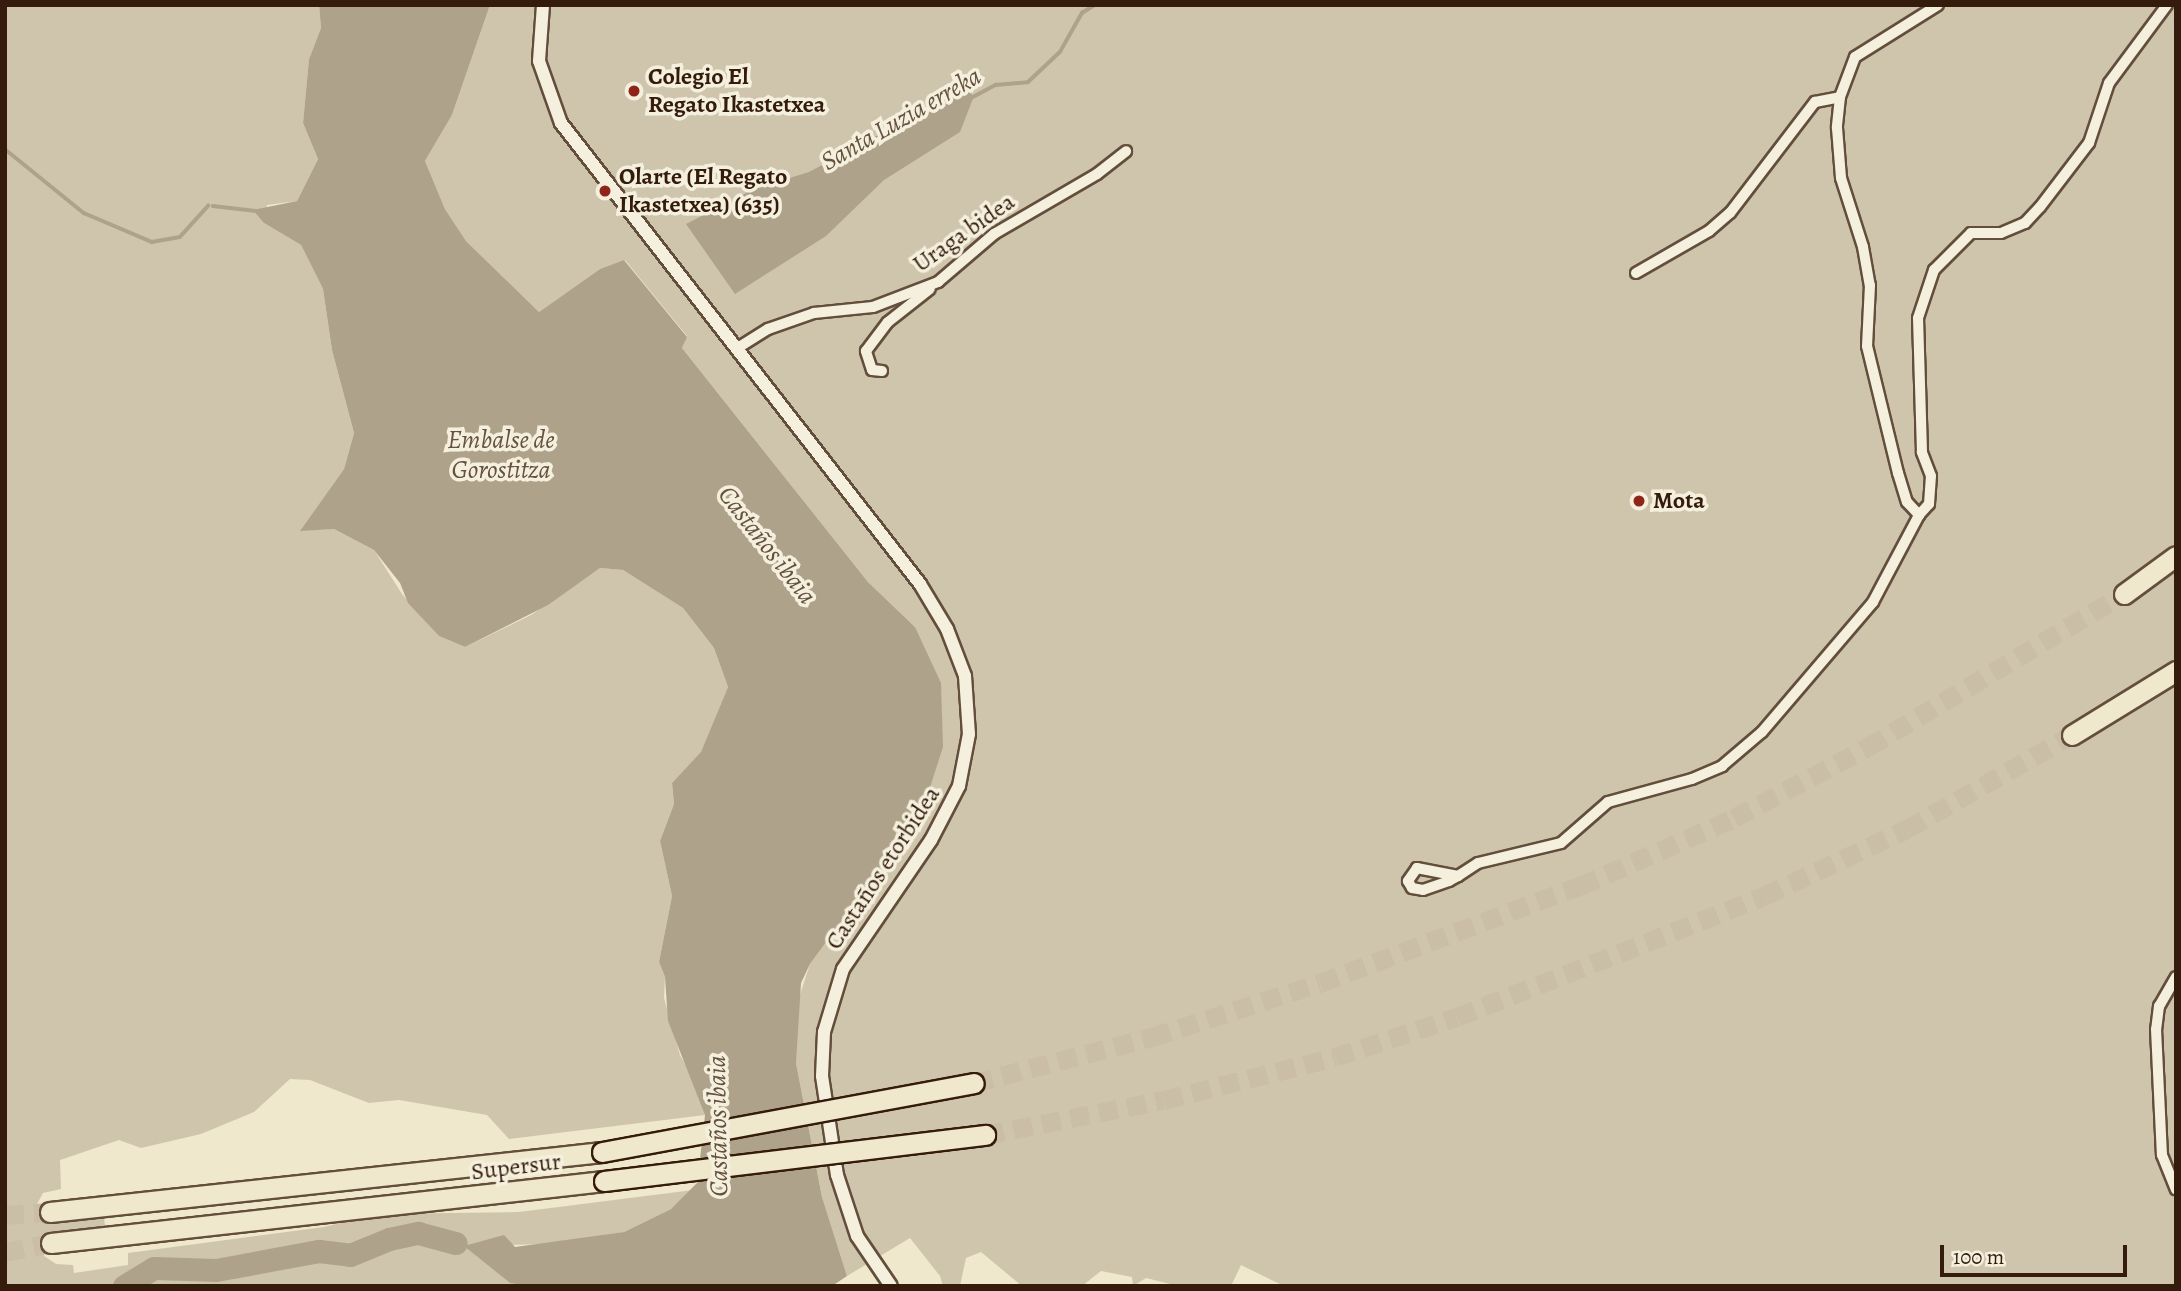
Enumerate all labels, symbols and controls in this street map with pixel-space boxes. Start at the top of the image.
water label: Santa Luzia erreka [815,61,987,177]
place label: Colegio El Regato Ikastetxea [648,63,825,119]
marker: Colegio El Regato Ikastetxea [626,83,642,99]
place label: Olarte (El Regato Ikastetxea) (635) [619,163,787,219]
marker: Olarte (El Regato Ikastetxea) (635) [597,183,613,199]
street label: Uraga bidea [908,188,1020,278]
water label: Embalse de Gorostitza [447,424,555,486]
water label: Castaños ibaia [711,480,823,610]
place label: Mota [1653,487,1705,515]
marker: Mota [1631,493,1647,509]
street label: Castaños etorbidea [820,781,946,955]
water label: Castaños ibaia [701,1055,735,1197]
street label: Supersur [470,1147,562,1187]
scale bar [1943,1232,2130,1276]
text: 100 m [1953,1243,2004,1271]

